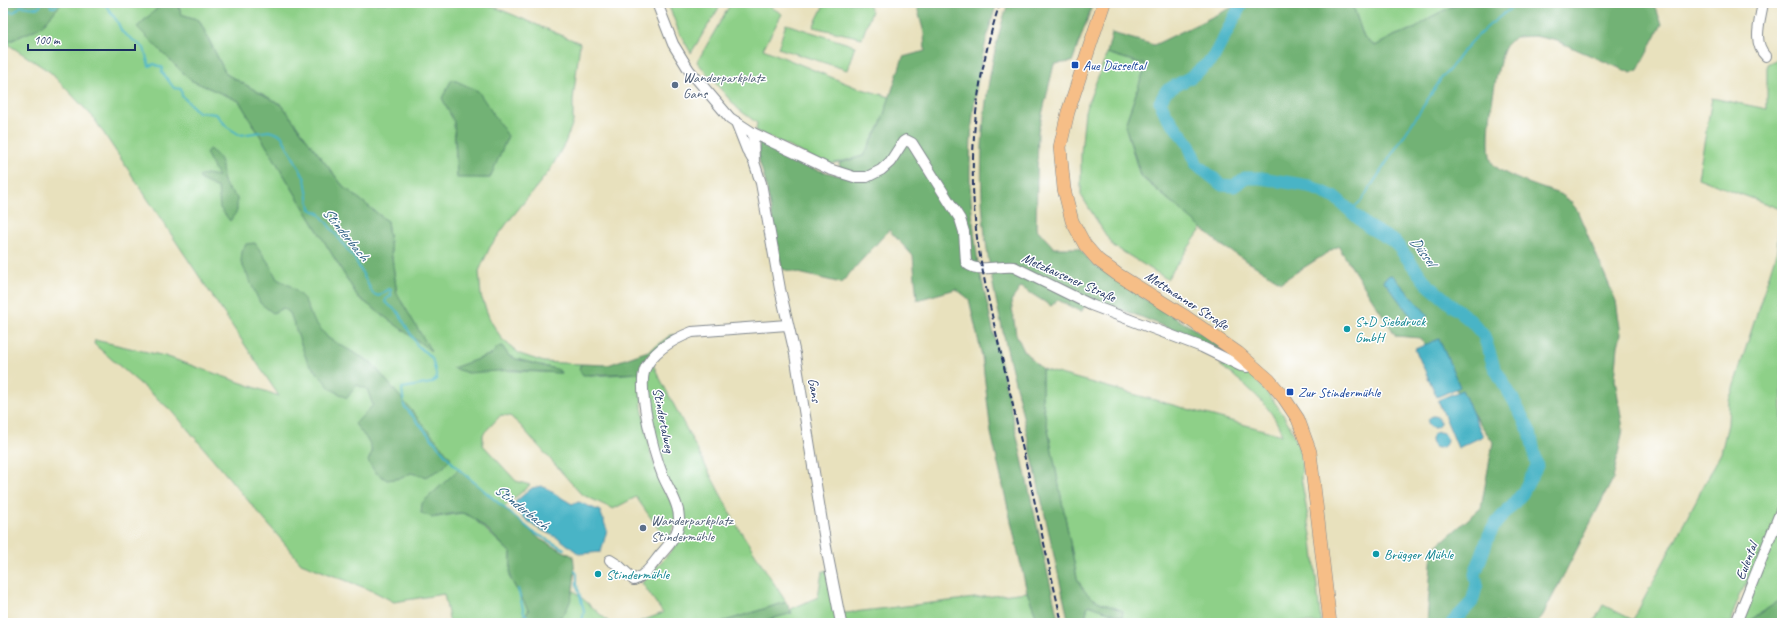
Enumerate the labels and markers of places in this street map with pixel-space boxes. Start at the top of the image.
place label: Aue Düsseltal [1083,57,1148,74]
marker: Aue Düsseltal [1070,60,1080,70]
place label: Wanderparkplatz Gans [683,69,766,102]
marker: Wanderparkplatz Gans [670,80,680,90]
place label: S+D Siebdruck GmbH [1355,313,1426,346]
marker: S+D Siebdruck GmbH [1342,324,1352,334]
place label: Zur Stindermühle [1298,384,1382,401]
marker: Zur Stindermühle [1285,387,1295,397]
place label: Wanderparkplatz Stindermühle [651,512,734,545]
marker: Wanderparkplatz Stindermühle [638,523,648,533]
place label: Brügger Mühle [1384,546,1455,563]
marker: Brügger Mühle [1371,549,1381,559]
place label: Stindermühle [606,566,670,583]
marker: Stindermühle [593,569,603,579]

